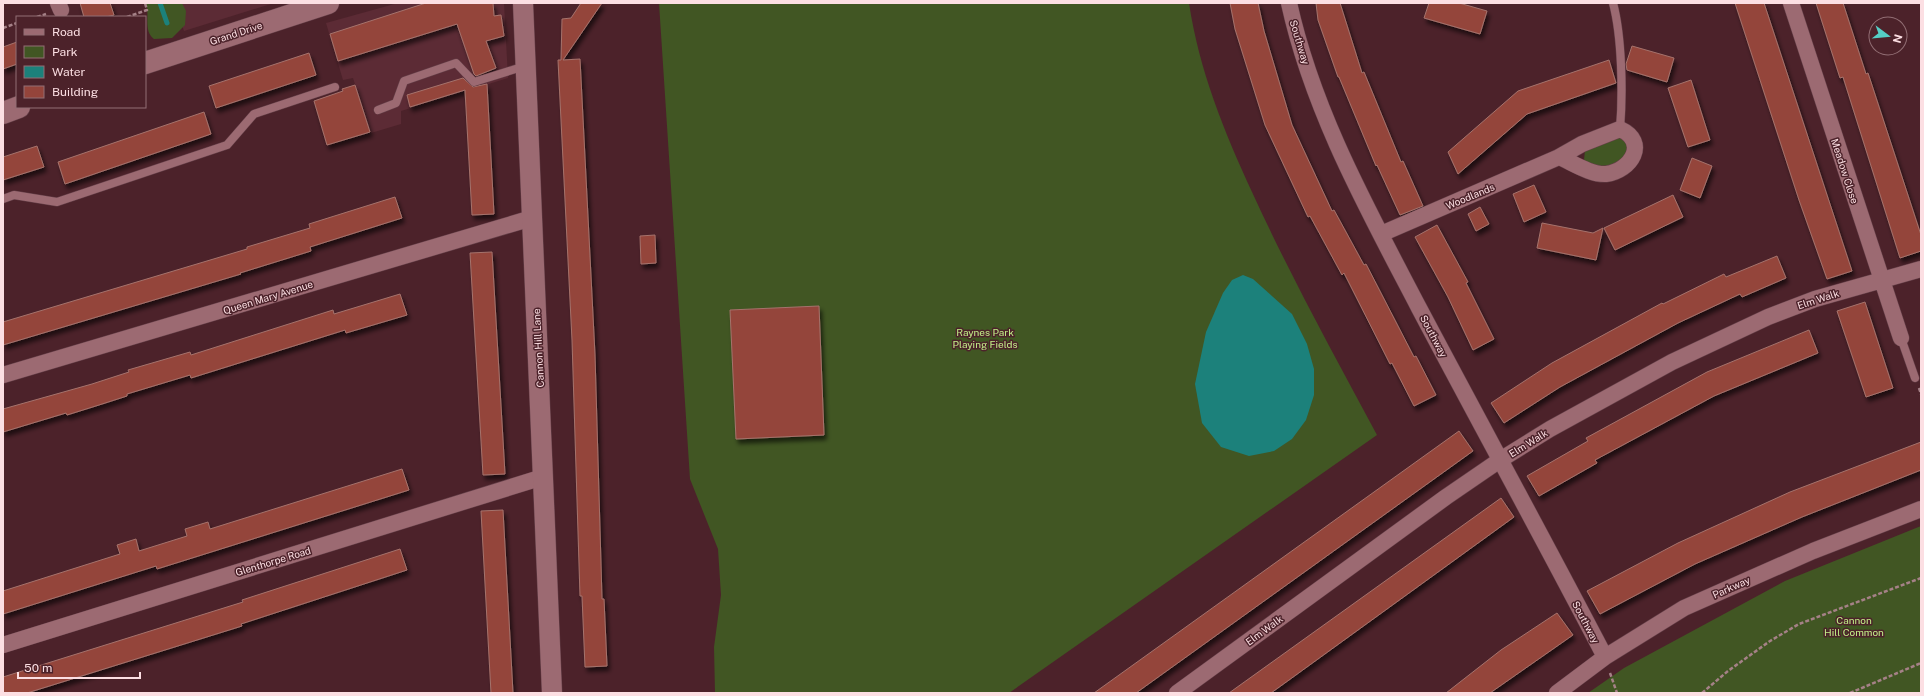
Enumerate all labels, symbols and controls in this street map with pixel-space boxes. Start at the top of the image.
legend [16,16,146,108]
north arrow [1868,16,1908,56]
street label: Southway [1288,18,1313,66]
street label: Grand Drive [208,19,264,47]
text: Road [52,25,80,39]
text: N [1891,33,1905,45]
text: Park [52,45,78,59]
text: Water [52,65,86,79]
text: Building [52,85,98,99]
street label: Meadow Close [1829,137,1861,205]
street label: Woodlands [1444,180,1496,212]
street label: Queen Mary Avenue [222,278,315,316]
street label: Elm Walk [1796,287,1841,311]
street label: Cannon Hill Lane [530,308,546,388]
street label: Southway [1418,313,1450,360]
park label: Raynes Park Playing Fields [953,326,1017,350]
street label: Elm Walk [1507,426,1550,460]
street label: Glenthorpe Road [234,544,312,578]
street label: Parkway [1710,573,1752,601]
street label: Southway [1570,599,1602,646]
street label: Elm Walk [1243,612,1285,648]
park label: Cannon Hill Common [1824,614,1884,638]
scale bar [18,654,140,680]
text: 50 m [24,661,52,675]

